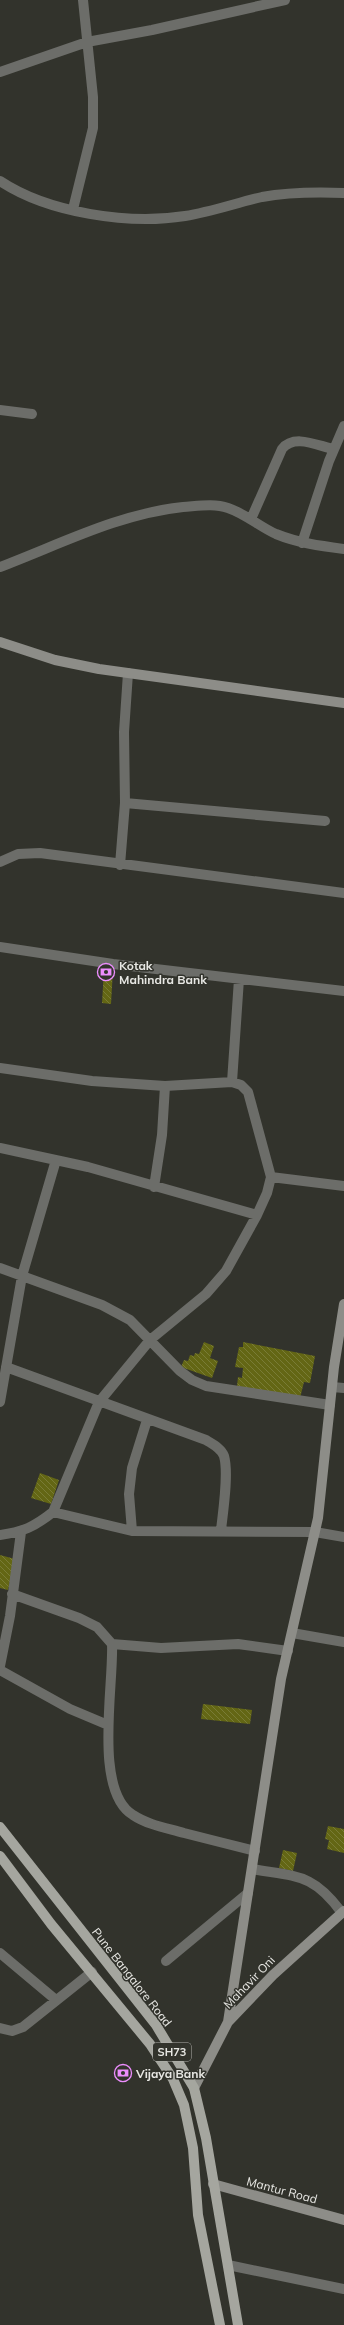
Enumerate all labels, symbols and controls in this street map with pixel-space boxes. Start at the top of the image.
place label: Kotak Mahindra Bank [119,958,207,987]
bank icon: Kotak Mahindra Bank [96,962,116,982]
street label: Pune Bangalore Road [89,1925,175,2029]
street label: Mahavir Oni [220,1952,278,2012]
road number: SH73 [153,2043,191,2061]
bank icon: Vijaya Bank [113,2063,133,2083]
place label: Vijaya Bank [135,2066,205,2081]
street label: Mantur Road [245,2173,319,2207]

